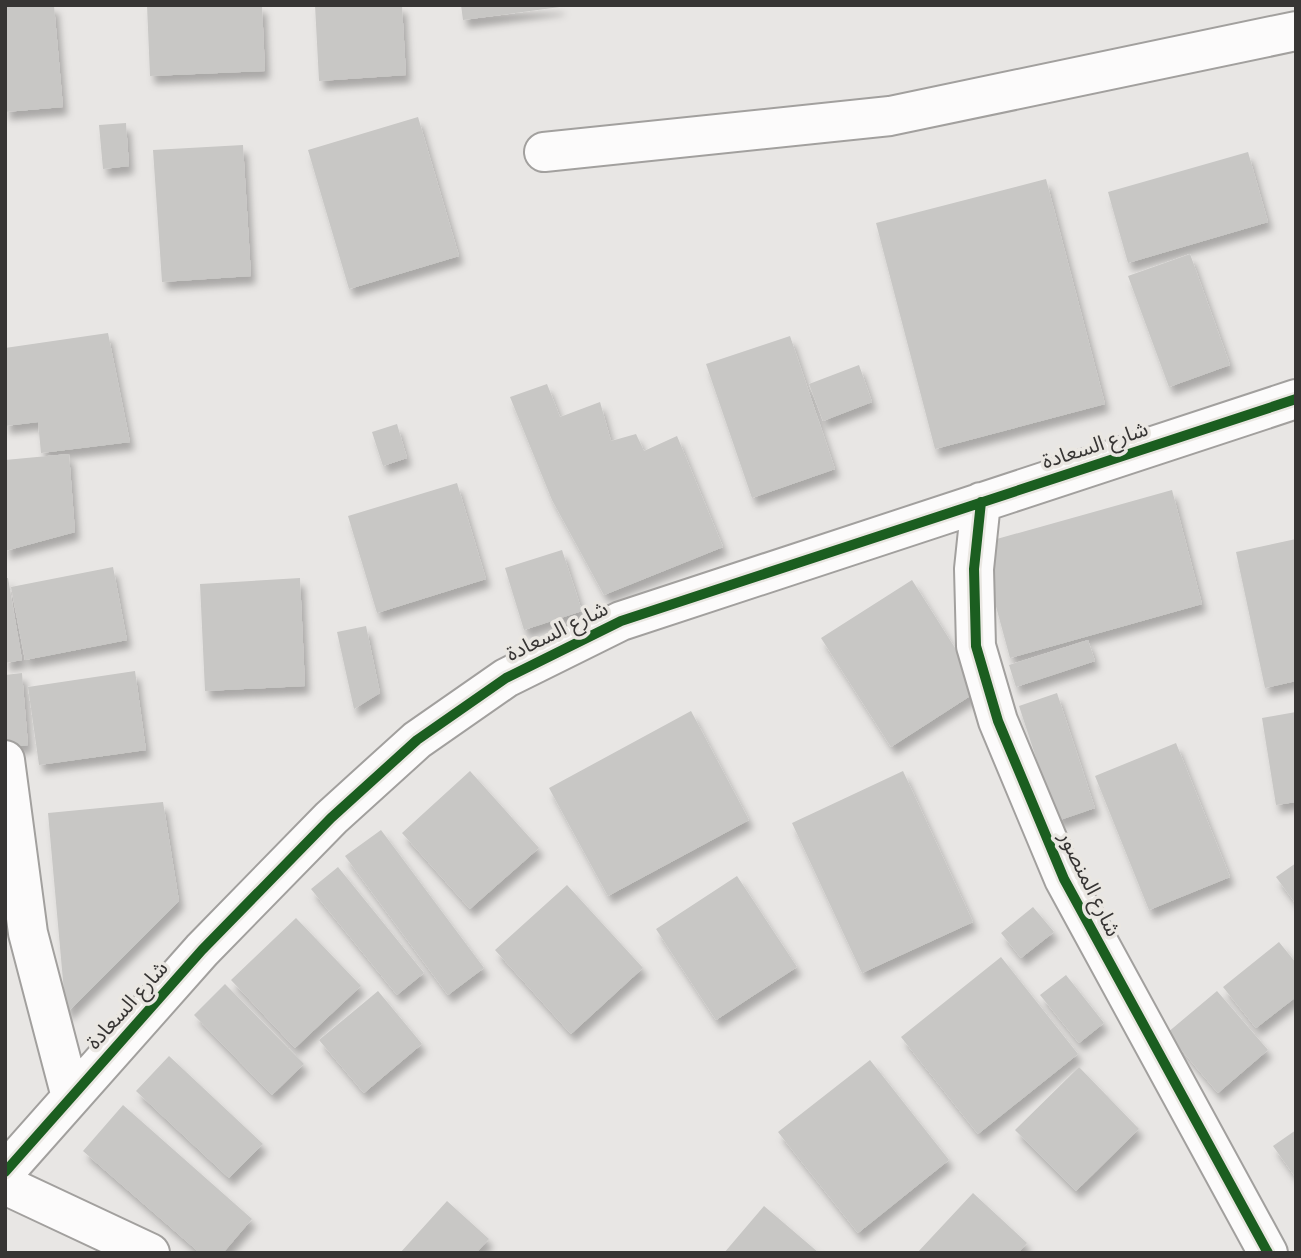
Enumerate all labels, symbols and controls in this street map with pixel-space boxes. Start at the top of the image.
street label: شارع السعادة [1038,415,1152,476]
street label: شارع السعادة [501,594,613,669]
street label: شارع المنصور [1051,826,1127,942]
street label: شارع السعادة [80,955,175,1056]

